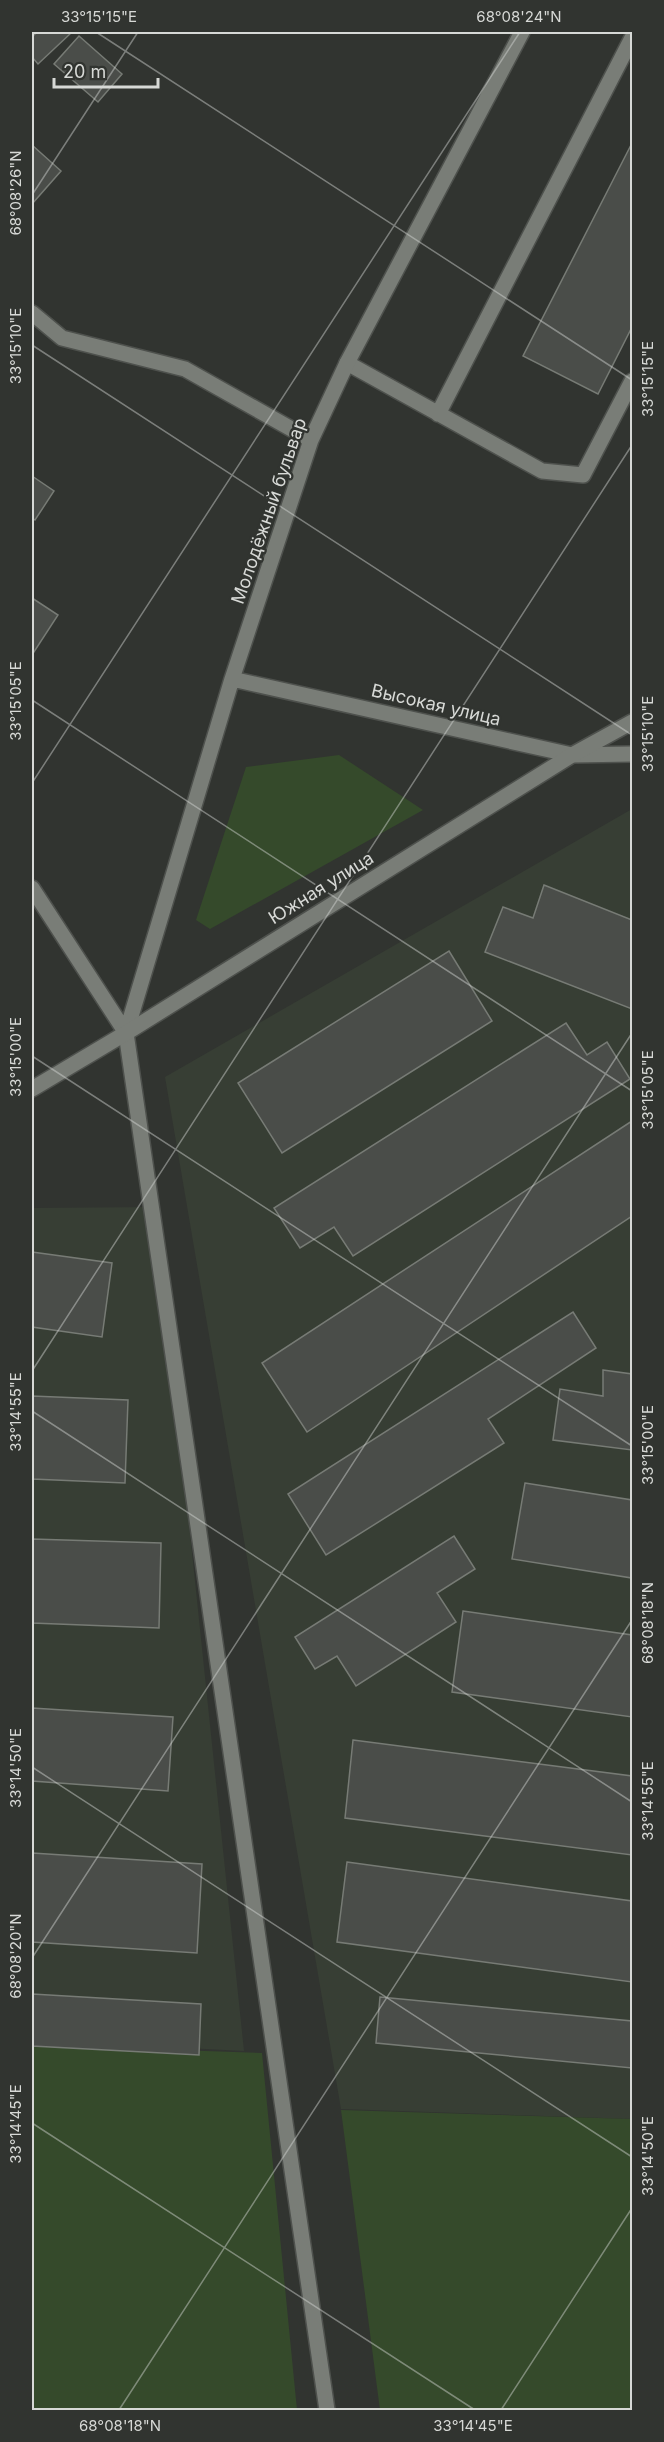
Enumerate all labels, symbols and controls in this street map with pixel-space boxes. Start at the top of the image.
text: 33°15'15"E [61,7,137,26]
text: 68°08'24"N [476,7,562,26]
scale bar [54,51,158,89]
text: 20 m [63,61,106,82]
text: 68°08'26"N [6,150,25,236]
text: 33°15'10"E [6,308,25,384]
text: 33°15'15"E [638,341,657,417]
street label: Молодёжный бульвар [227,415,310,607]
text: 33°15'05"E [6,661,25,741]
street label: Высокая улица [369,679,503,730]
text: 33°15'10"E [638,696,657,772]
street label: Южная улица [264,847,377,928]
text: 33°15'00"E [6,1017,25,1097]
text: 33°15'05"E [638,1050,657,1130]
text: 33°14'55"E [6,1372,25,1452]
text: 33°15'00"E [638,1405,657,1485]
text: 68°08'18"N [638,1582,657,1664]
text: 33°14'50"E [6,1728,25,1808]
text: 33°14'55"E [638,1761,657,1841]
text: 68°08'20"N [6,1913,25,1999]
text: 33°14'45"E [6,2084,25,2164]
text: 33°14'50"E [638,2116,657,2196]
text: 68°08'18"N [79,2416,161,2435]
text: 33°14'45"E [433,2416,513,2435]

